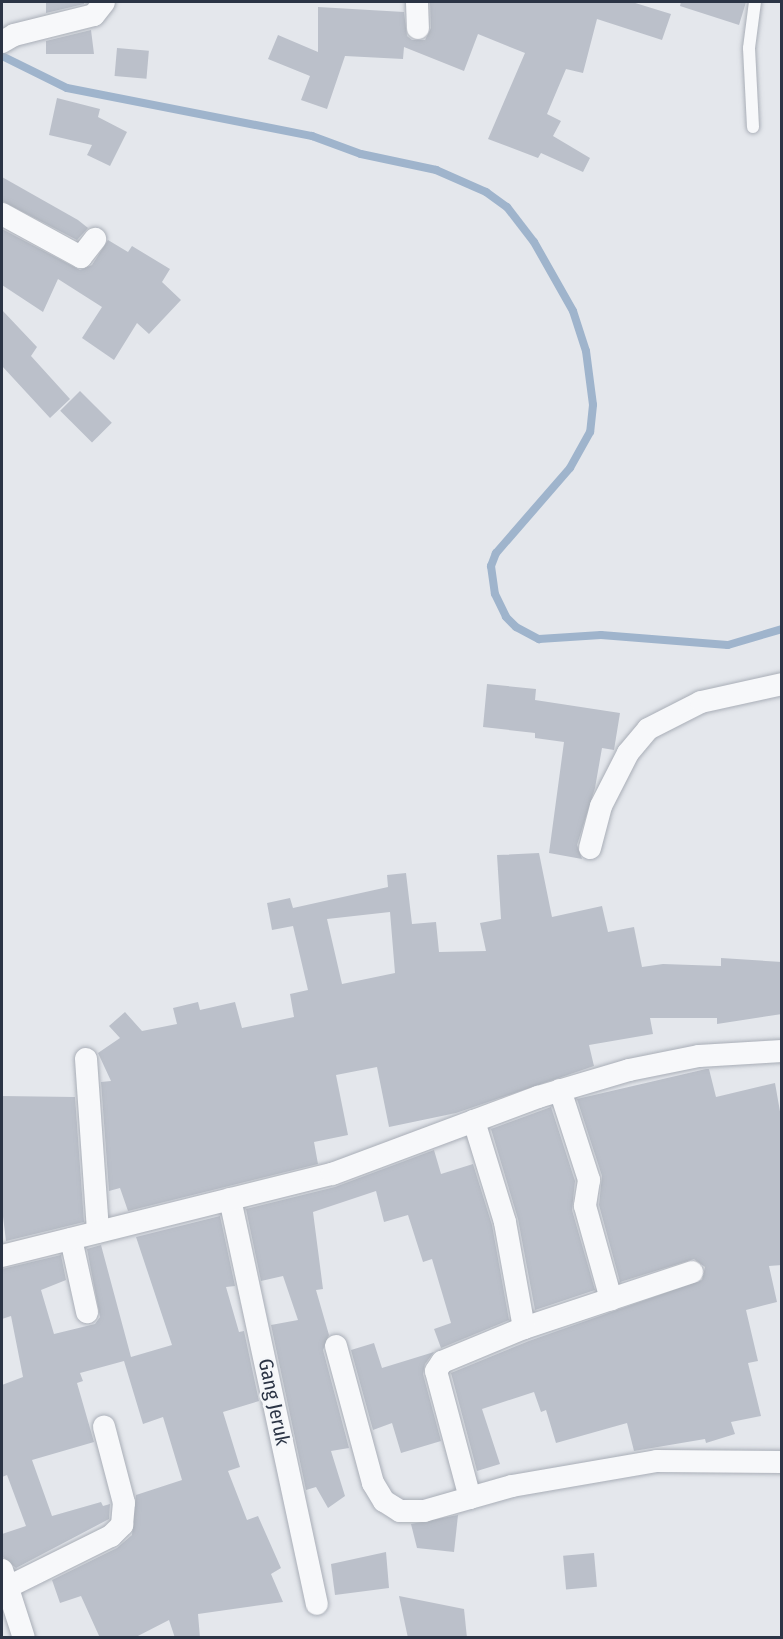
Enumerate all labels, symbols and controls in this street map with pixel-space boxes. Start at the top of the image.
street label: Gang Jeruk [253,1356,295,1448]

